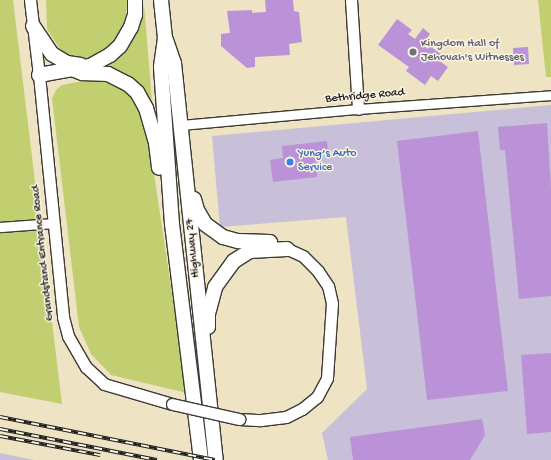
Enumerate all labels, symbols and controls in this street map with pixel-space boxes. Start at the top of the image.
place label: Kingdom Hall of Jehovah's Witnesses [421,38,524,66]
marker: Kingdom Hall of Jehovah's Witnesses [408,47,418,57]
street label: Bethridge Road [325,86,405,108]
place label: Yung’s Auto Service [298,148,357,176]
marker: Yung’s Auto Service [285,157,295,167]
street label: Grandstand Entrance Road [30,184,58,322]
street label: Highway 27 [184,218,204,278]

